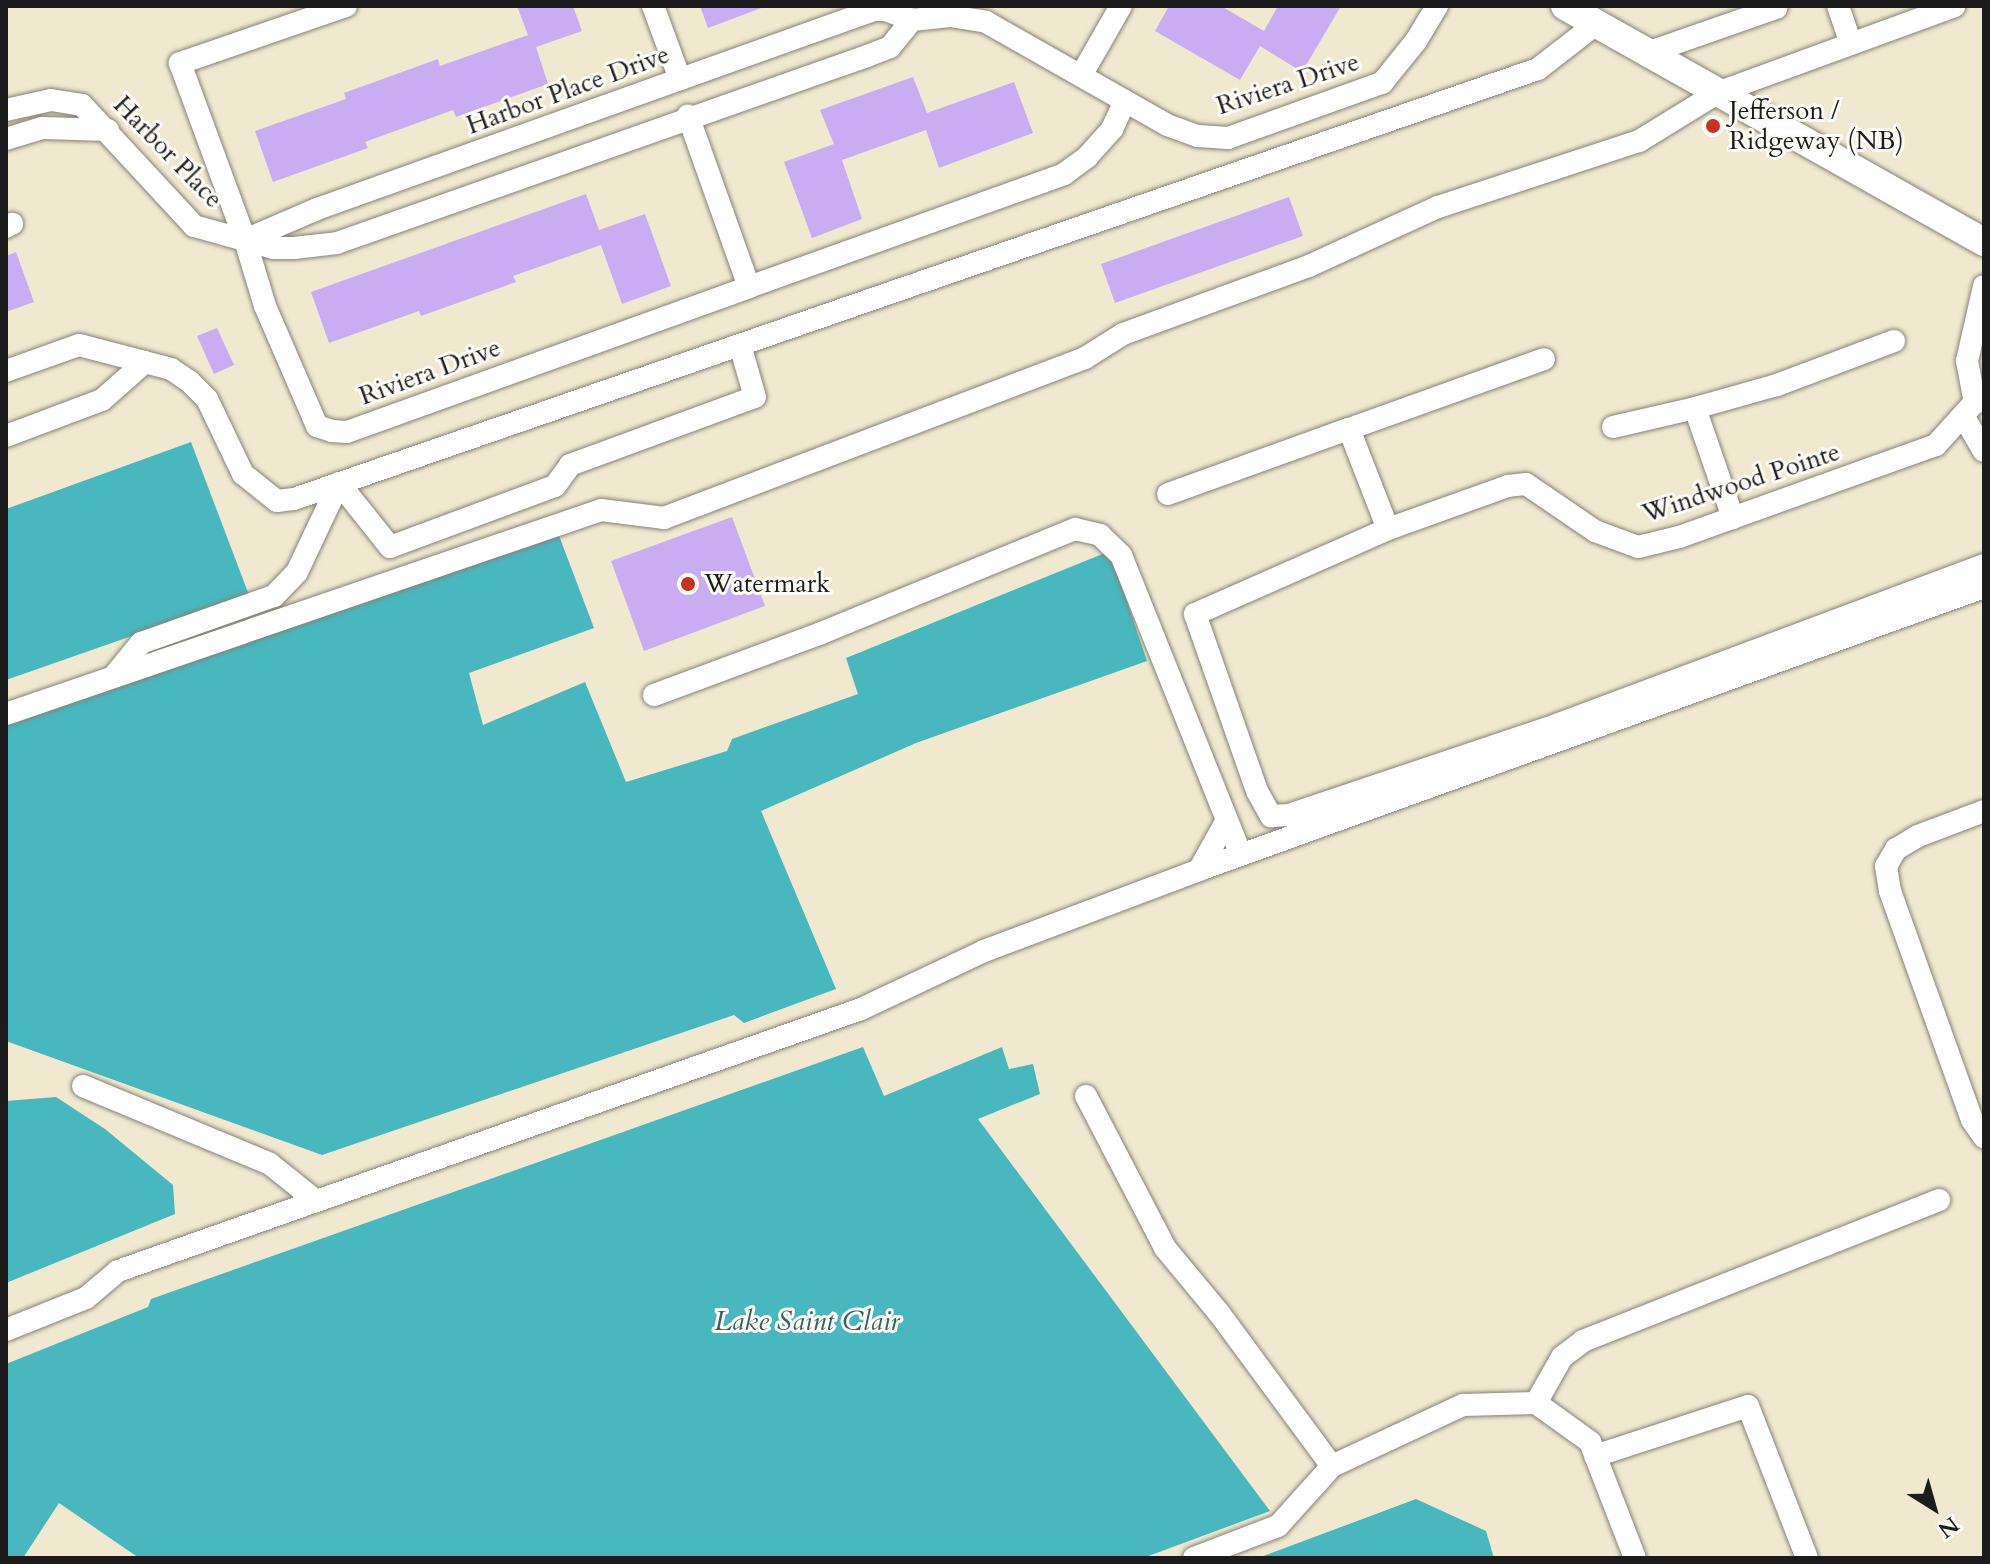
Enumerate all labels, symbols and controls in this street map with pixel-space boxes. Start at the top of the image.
street label: Harbor Place Drive [462,39,674,141]
street label: Riviera Drive [1213,46,1363,122]
street label: Harbor Place [107,89,229,215]
place label: Jefferson / Ridgeway (NB) [1729,95,1904,156]
marker: Jefferson / Ridgeway (NB) [1704,117,1722,135]
street label: Riviera Drive [355,332,505,412]
street label: Windwood Pointe [1638,436,1844,530]
place label: Watermark [704,568,830,600]
marker: Watermark [679,575,697,593]
water label: Lake Saint Clair [714,1304,900,1338]
north arrow [1894,1468,1974,1548]
text: N [1932,1509,1965,1545]

